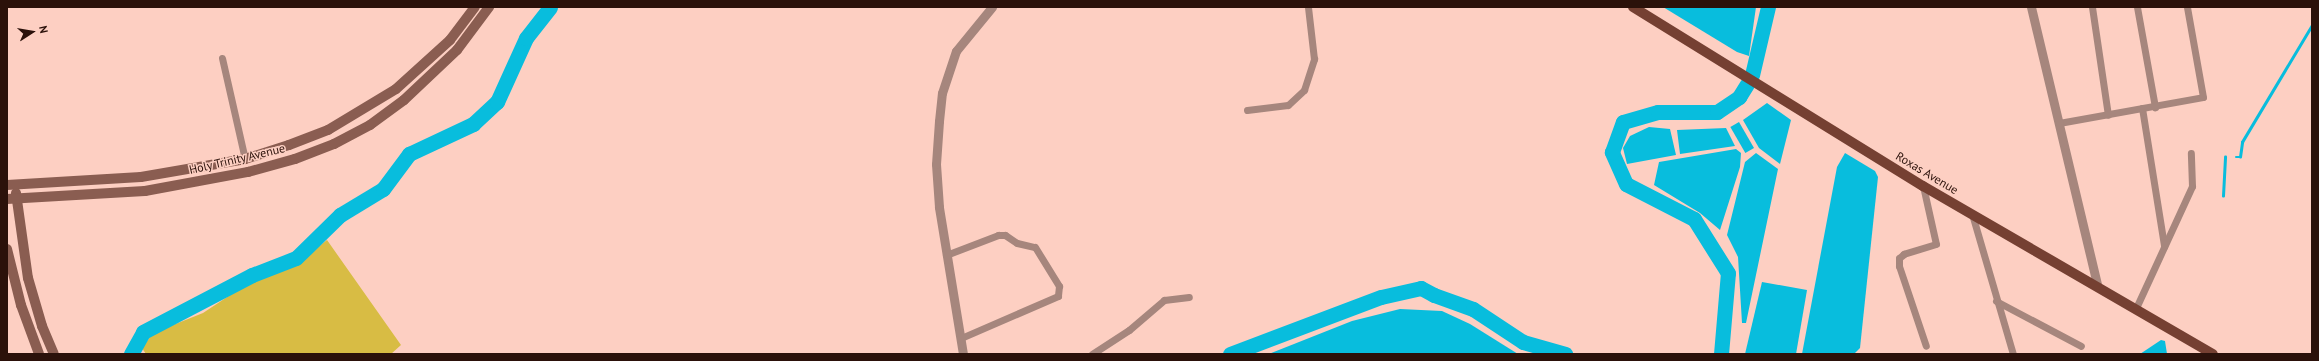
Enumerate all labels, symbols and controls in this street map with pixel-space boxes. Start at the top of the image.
north arrow [12,12,52,52]
text: N [36,25,51,34]
street label: Holy Trinity Avenue [187,141,287,177]
street label: Roxas Avenue [1893,149,1961,197]

